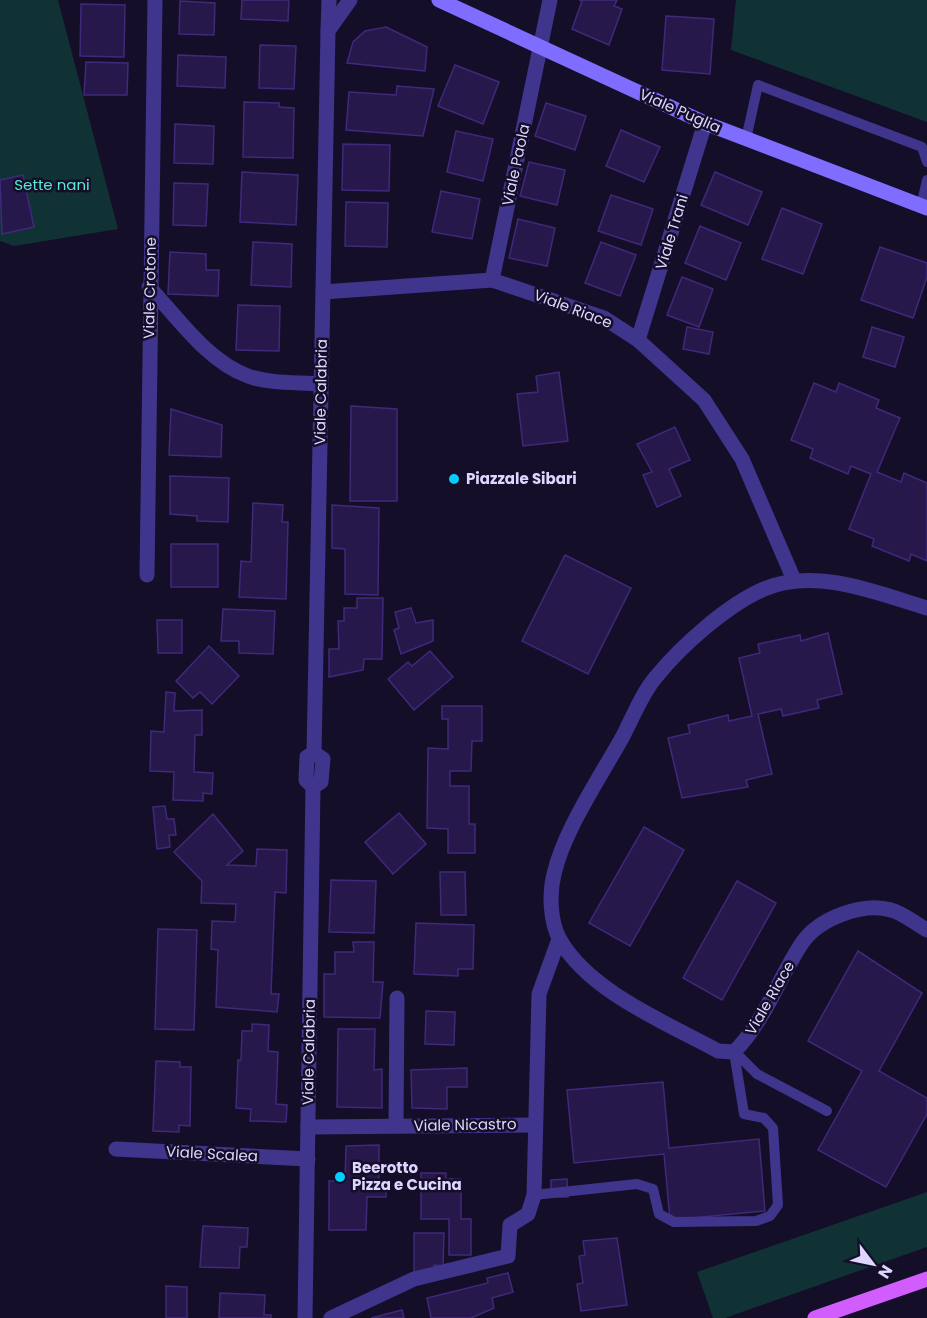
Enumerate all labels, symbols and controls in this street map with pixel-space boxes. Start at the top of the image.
street label: Viale Puglia [636,83,724,138]
street label: Viale Paola [497,122,534,208]
park label: Sette nani [14,174,90,195]
street label: Viale Trani [650,191,693,272]
street label: Viale Crotone [138,237,161,339]
street label: Viale Riace [531,284,615,333]
street label: Viale Calabria [309,339,332,445]
place label: Piazzale Sibari [466,468,577,489]
marker: Piazzale Sibari [447,472,461,486]
street label: Viale Riace [740,957,799,1039]
street label: Viale Calabria [297,999,320,1105]
street label: Viale Nicastro [413,1113,517,1136]
street label: Viale Scalea [165,1141,259,1166]
place label: Beerotto Pizza e Cucina [352,1157,462,1195]
marker: Beerotto Pizza e Cucina [333,1170,347,1184]
north arrow [843,1234,903,1294]
text: N [872,1260,898,1283]

